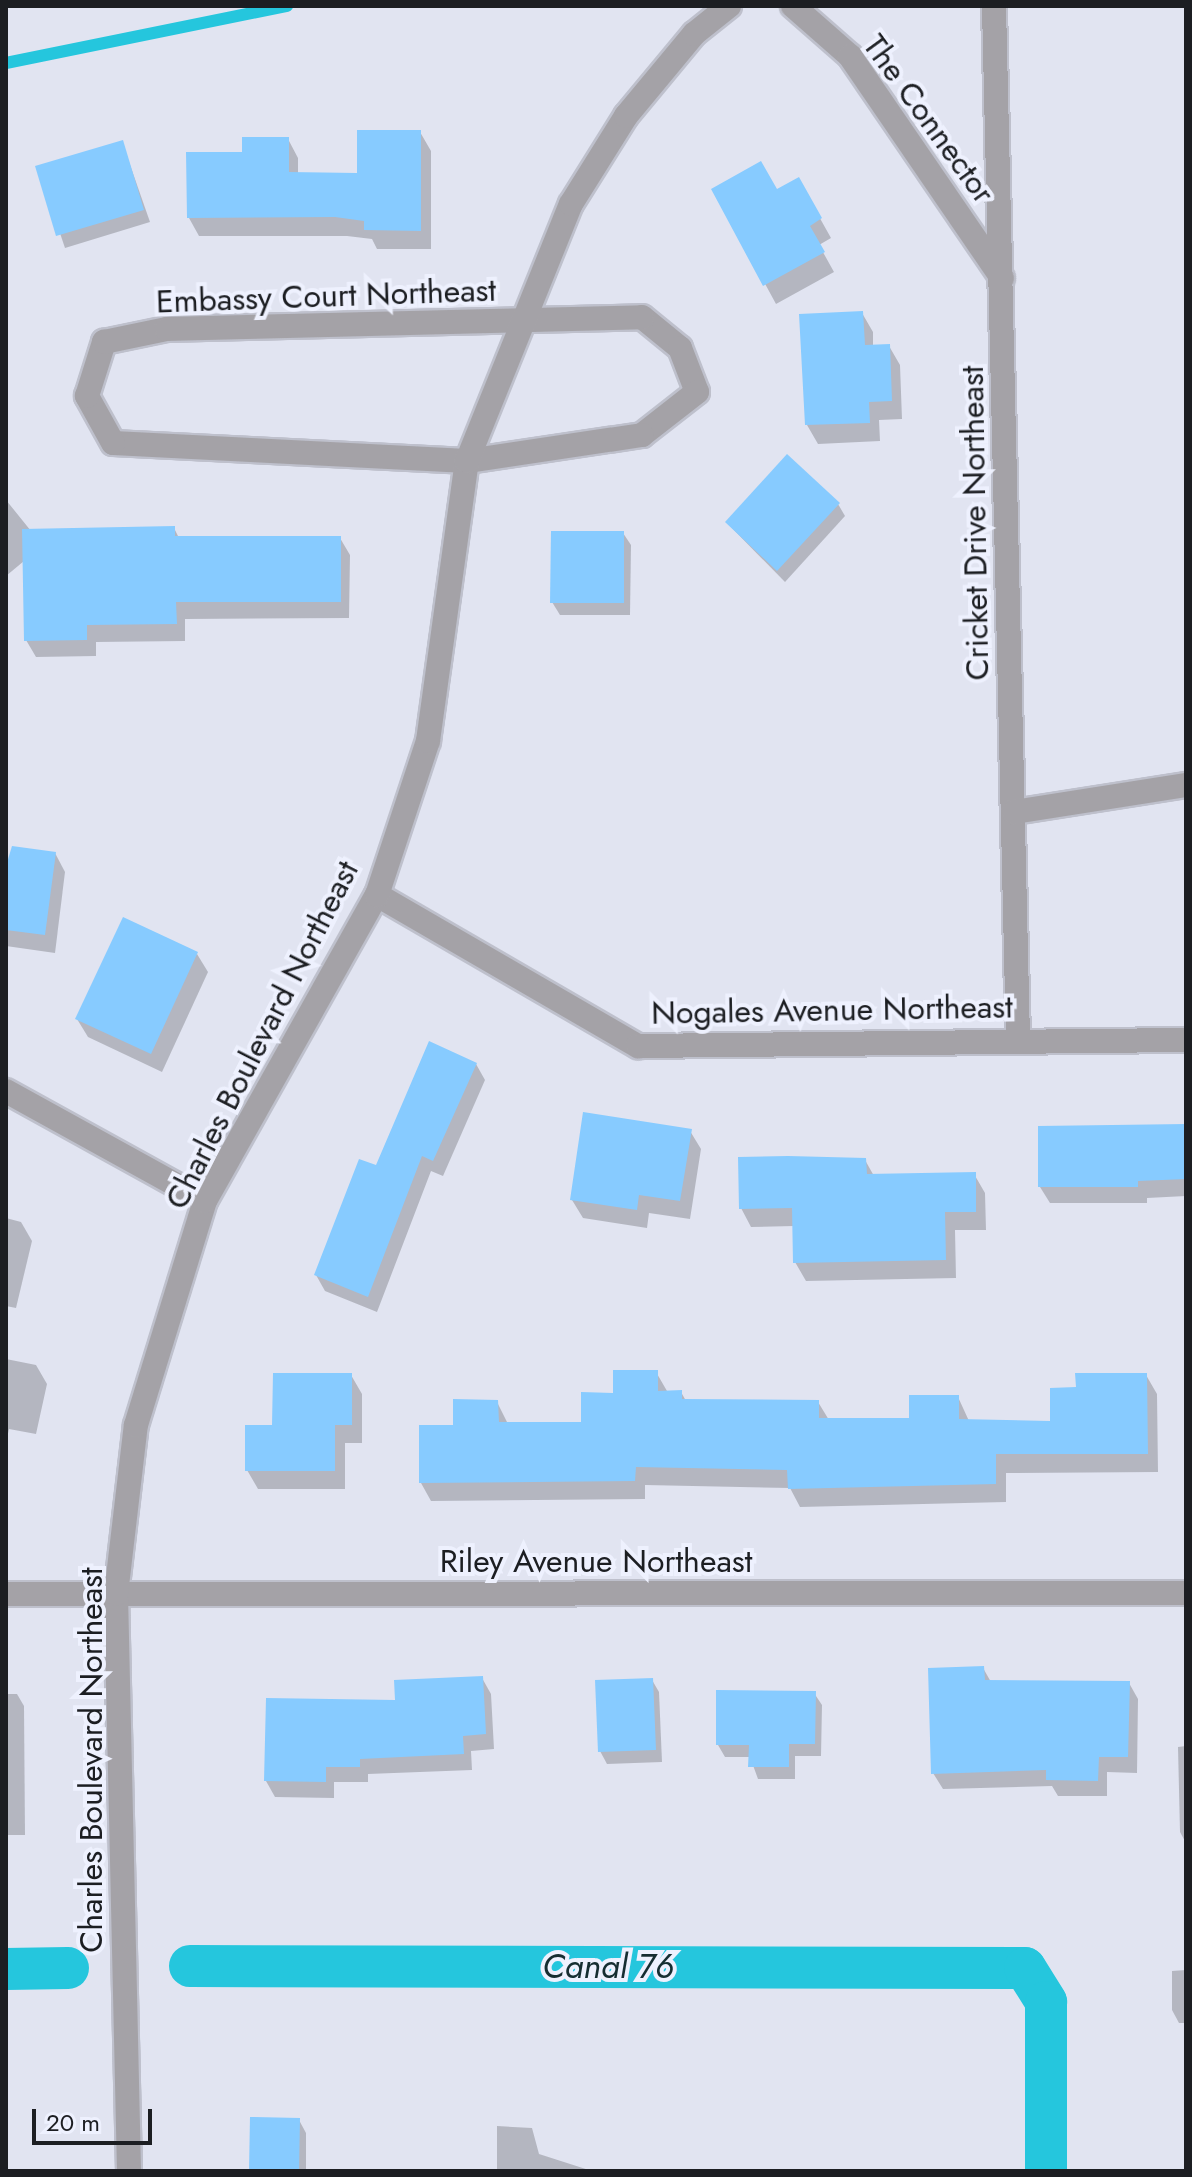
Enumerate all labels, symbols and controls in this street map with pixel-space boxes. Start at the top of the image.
street label: The Connector [855,27,1003,211]
street label: Embassy Court Northeast [155,271,497,321]
street label: Cricket Drive Northeast [953,365,997,681]
street label: Charles Boulevard Northeast [157,855,367,1215]
street label: Nogales Avenue Northeast [651,988,1013,1032]
street label: Riley Avenue Northeast [440,1542,752,1580]
street label: Charles Boulevard Northeast [72,1567,110,1953]
water label: Canal 76 [542,1947,674,1987]
scale bar [36,2093,156,2143]
text: 20 m [46,2105,100,2140]

